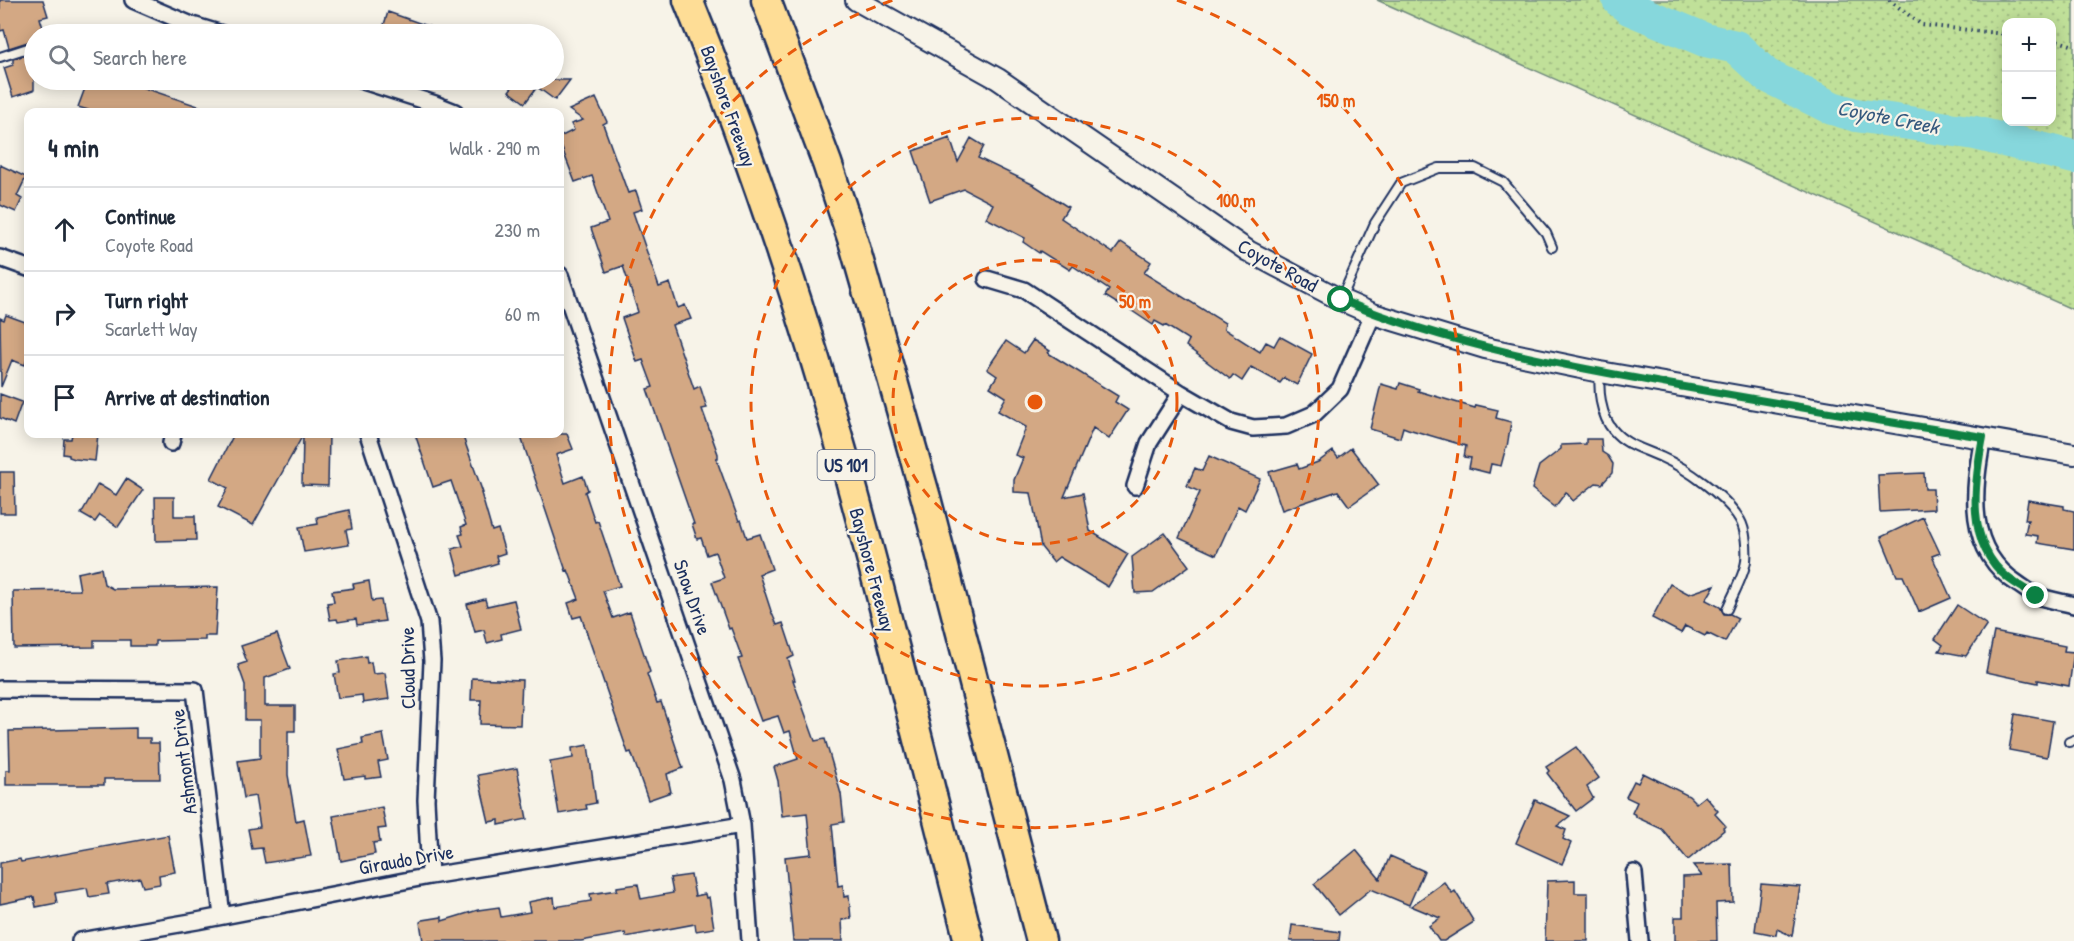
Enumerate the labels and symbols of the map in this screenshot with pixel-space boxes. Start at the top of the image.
street label: Bayshore Freeway [695,41,763,171]
text: 150 m [1317,88,1355,113]
water label: Coyote Creek [1835,93,1943,141]
text: 100 m [1216,188,1256,213]
street label: Coyote Road [1233,232,1323,298]
route start [1327,286,1353,312]
text: 50 m [1119,289,1151,314]
centre of rings [1025,392,1045,412]
road number: US 101 [818,450,874,480]
street label: Bayshore Freeway [843,505,903,635]
street label: Snow Drive [668,556,718,638]
route end [2022,582,2048,608]
street label: Cloud Drive [393,627,421,709]
street label: Ashmont Drive [163,708,203,816]
street label: Giraudo Drive [357,837,456,881]

